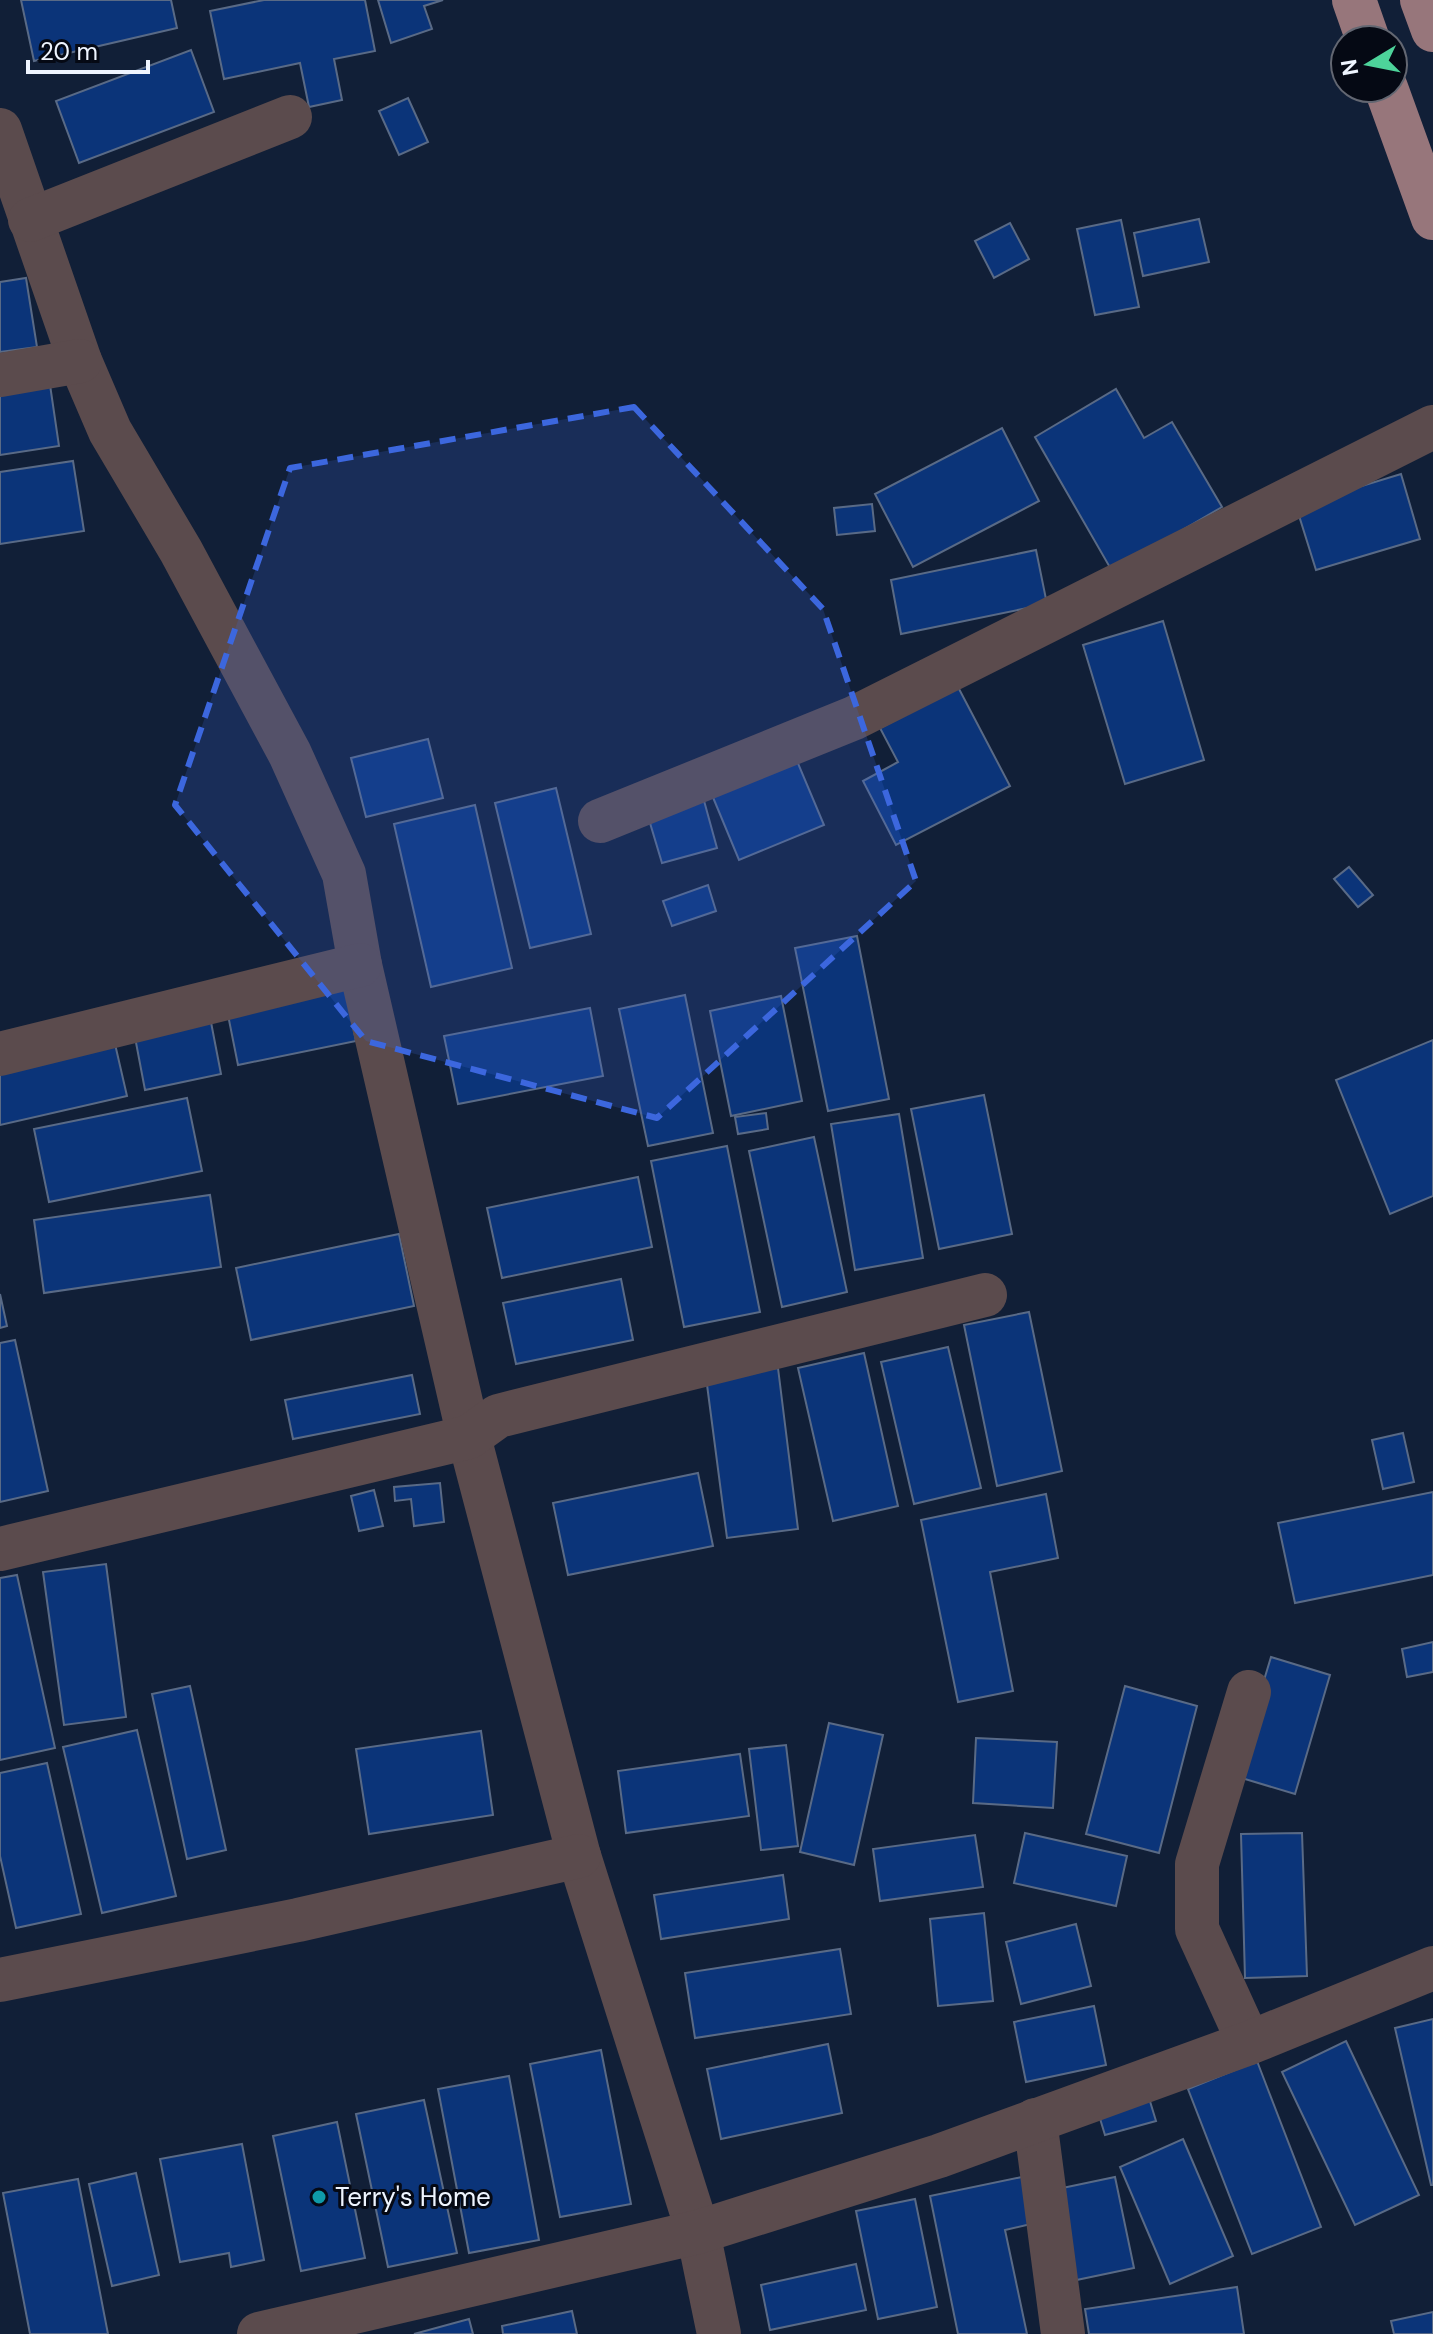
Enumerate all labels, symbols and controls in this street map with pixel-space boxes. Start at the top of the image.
scale bar [28,24,148,74]
north arrow [1329,24,1409,104]
text: 20 m [40,36,98,67]
text: N [1334,57,1365,78]
place label: Terry's Home [335,2180,491,2214]
marker: Terry's Home [310,2188,328,2206]

